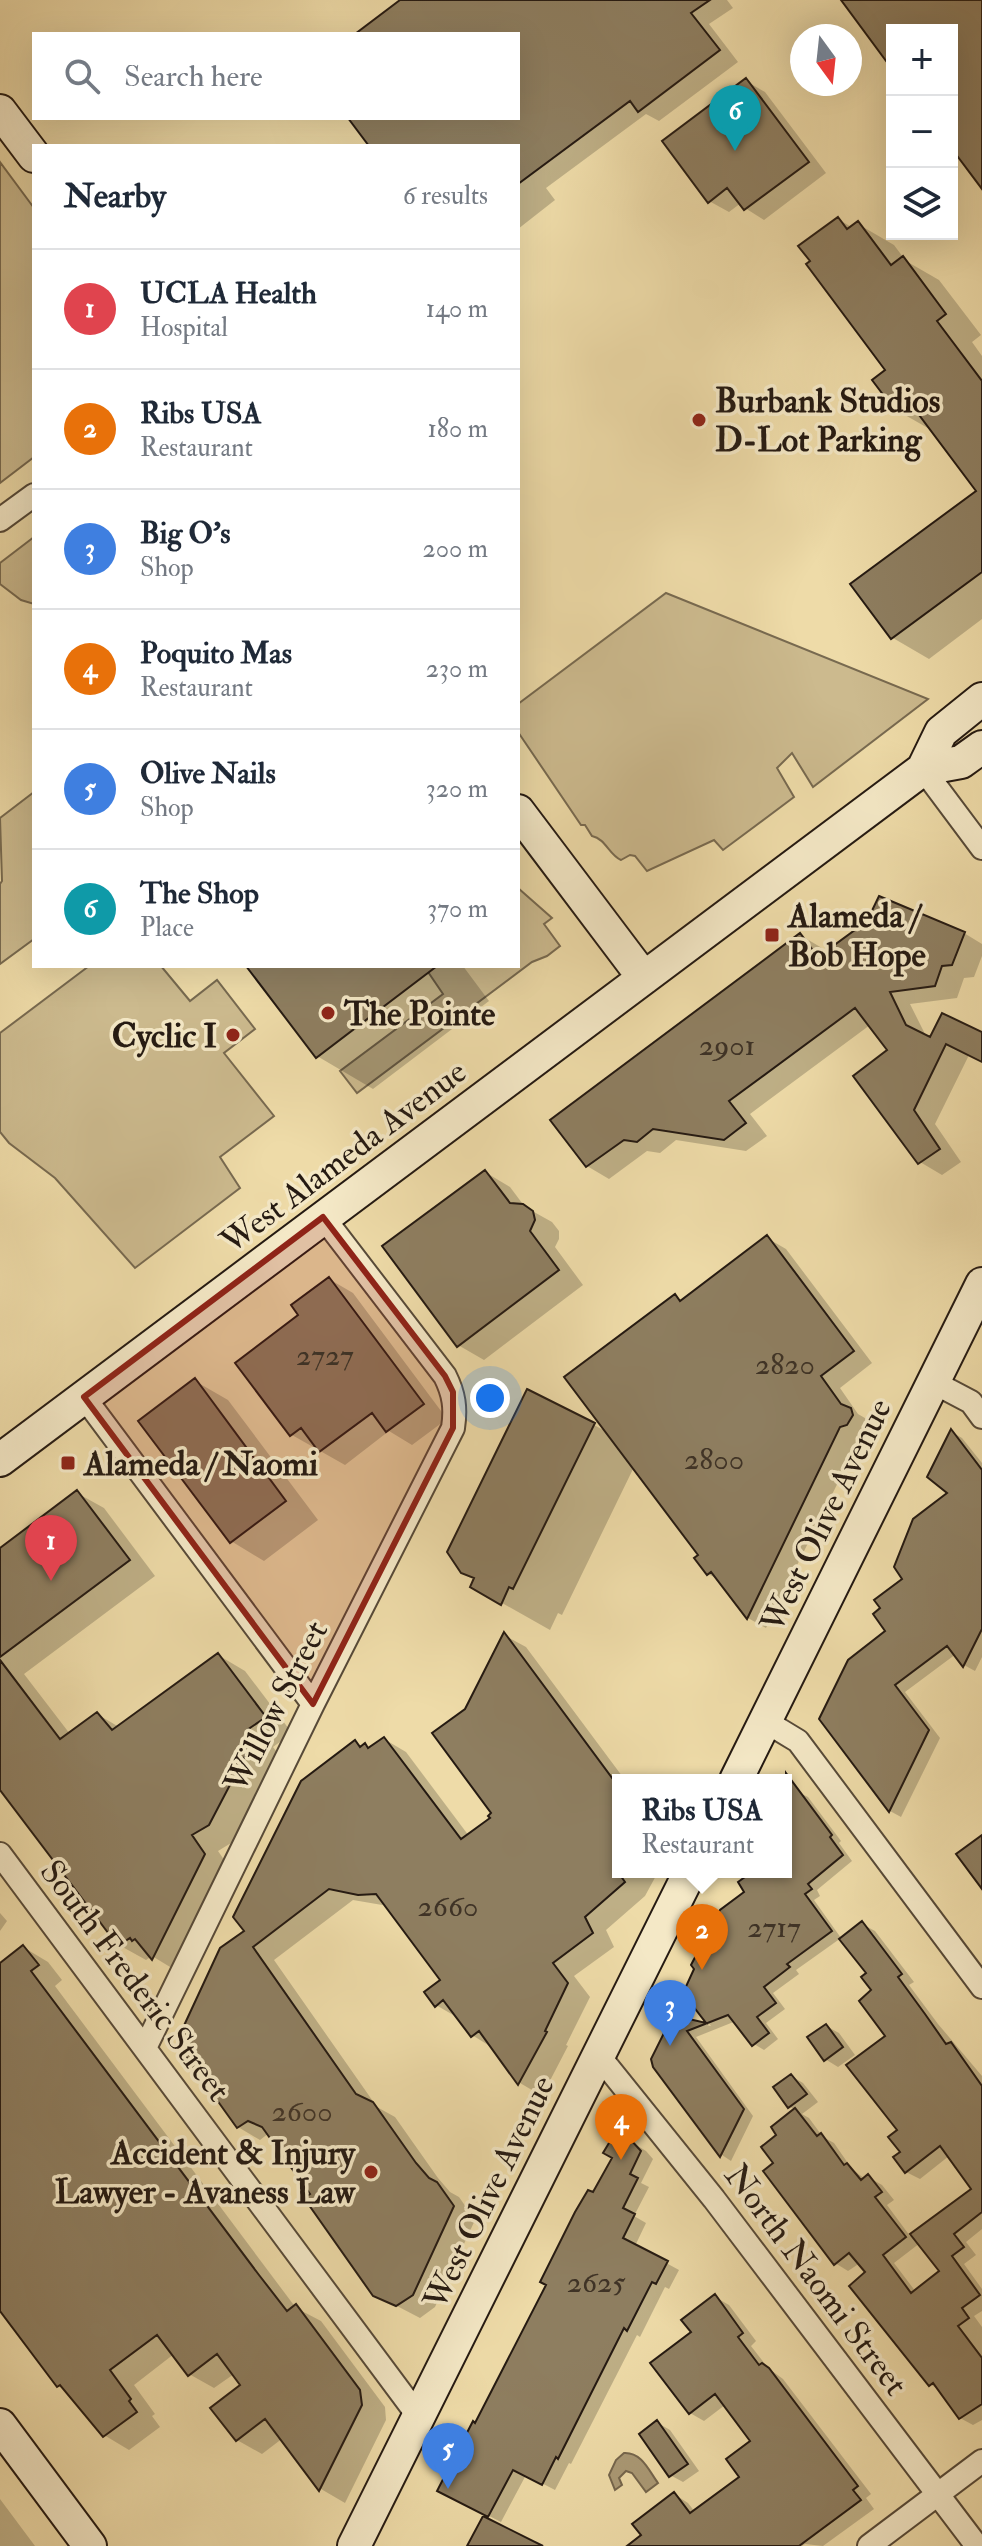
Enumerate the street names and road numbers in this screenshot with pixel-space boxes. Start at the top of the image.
street label: West Alameda Avenue [212,1051,475,1264]
street label: West Olive Avenue [751,1392,902,1641]
street label: Willow Street [214,1614,338,1801]
street label: South Frederic Street [30,1852,240,2110]
street label: West Olive Avenue [414,2069,565,2318]
street label: North Naomi Street [715,2155,917,2404]

